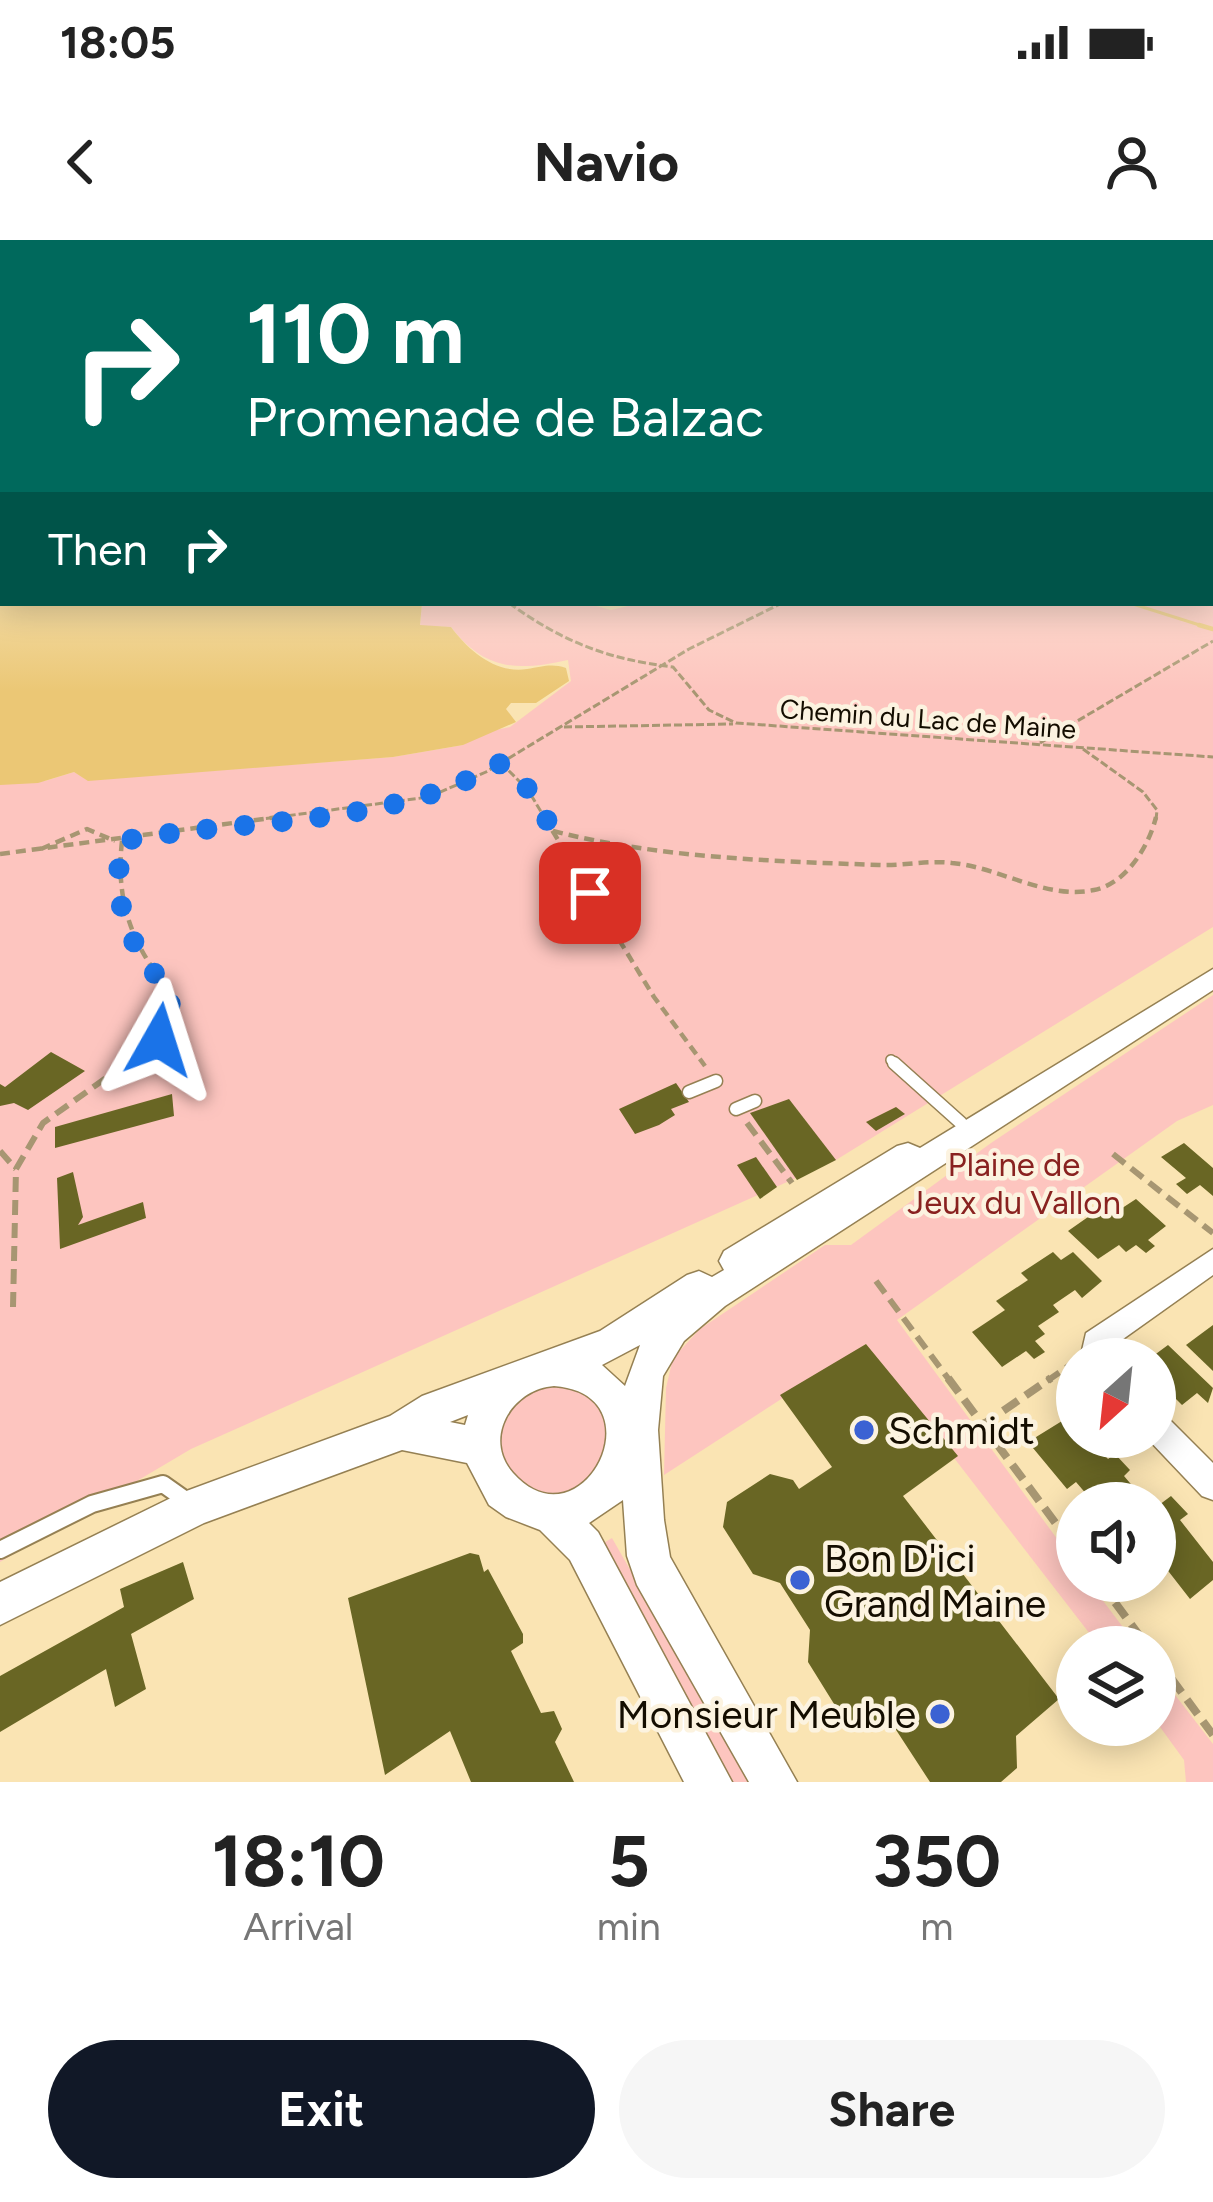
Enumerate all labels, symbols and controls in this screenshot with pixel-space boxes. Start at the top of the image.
text: 18:05 [60,15,175,69]
icon: back [48,129,114,195]
icon: person [1099,129,1165,195]
text: Navio [534,130,679,195]
text: 110 m [246,283,465,384]
icon: right [48,288,204,444]
text: Promenade de Balzac [246,385,764,450]
icon: right [172,516,238,582]
text: Then [48,522,148,576]
street label: Chemin du Lac de Maine [779,692,1077,746]
pin [539,842,641,944]
icon: arrive [557,860,623,926]
position arrow [96,977,222,1103]
park label: Plaine de Jeux du Vallon [907,1145,1121,1222]
north arrow [1056,1338,1176,1458]
map controls [1056,1338,1176,1746]
place label: Schmidt [888,1407,1035,1454]
marker: Schmidt [851,1417,877,1443]
button: sound [1056,1482,1176,1602]
place label: Bon D'ici Grand Maine [824,1535,1046,1627]
marker: Bon D'ici Grand Maine [787,1567,813,1593]
button: layers [1056,1626,1176,1746]
place label: Monsieur Meuble [617,1691,916,1738]
marker: Monsieur Meuble [927,1701,953,1727]
text: 18:10 [212,1818,385,1904]
text: 5 [608,1818,650,1904]
text: 350 [873,1818,1001,1904]
text: Arrival [243,1903,353,1950]
text: min [597,1903,661,1950]
text: m [920,1903,953,1950]
button: Exit [48,2040,595,2178]
button: Share [619,2040,1165,2178]

